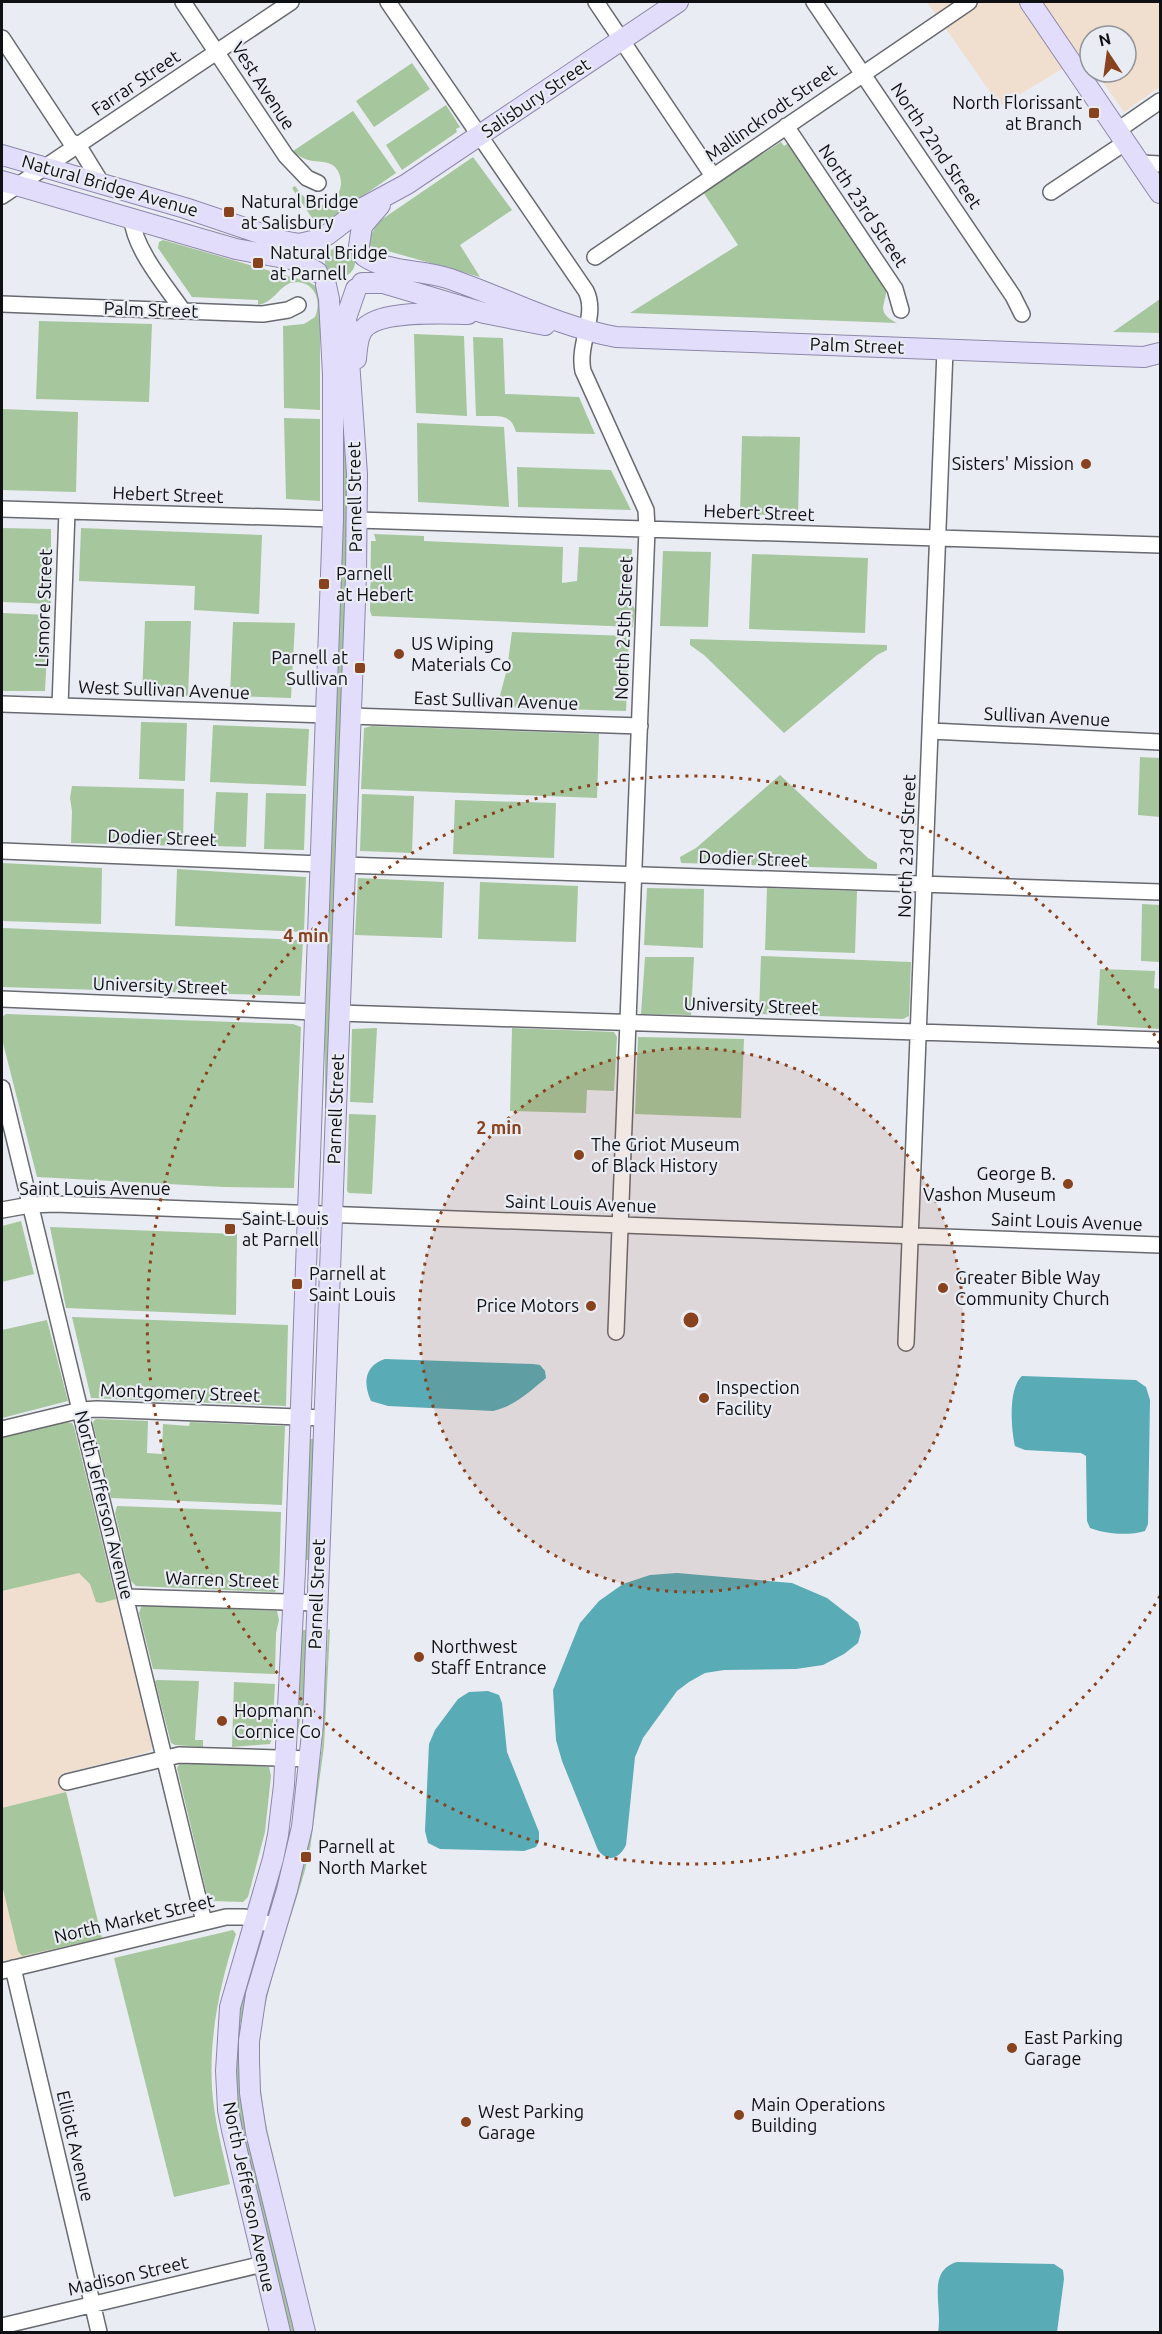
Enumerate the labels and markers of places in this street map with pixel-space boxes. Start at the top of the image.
place label: North Florissant at Branch [952,92,1082,133]
marker: North Florissant at Branch [1087,106,1101,120]
place label: Natural Bridge at Salisbury [241,191,359,232]
marker: Natural Bridge at Salisbury [222,205,236,219]
place label: Natural Bridge at Parnell [270,242,388,283]
marker: Natural Bridge at Parnell [251,256,265,270]
place label: Sisters' Mission [952,453,1074,473]
marker: Sisters' Mission [1079,457,1093,471]
place label: Parnell at Hebert [336,563,413,604]
marker: Parnell at Hebert [317,577,331,591]
place label: US Wiping Materials Co [411,633,512,674]
place label: Parnell at Sullivan [271,647,348,688]
marker: US Wiping Materials Co [392,647,406,661]
marker: Parnell at Sullivan [353,661,367,675]
place label: The Griot Museum of Black History [591,1134,740,1175]
marker: The Griot Museum of Black History [572,1148,586,1162]
place label: George B. Vashon Museum [923,1163,1056,1204]
marker: George B. Vashon Museum [1061,1177,1075,1191]
place label: Saint Louis at Parnell [242,1208,329,1249]
marker: Saint Louis at Parnell [223,1222,237,1236]
place label: Parnell at Saint Louis [309,1263,396,1304]
place label: Greater Bible Way Community Church [955,1267,1109,1308]
marker: Parnell at Saint Louis [290,1277,304,1291]
marker: Greater Bible Way Community Church [936,1281,950,1295]
place label: Price Motors [476,1295,579,1315]
marker: Price Motors [584,1299,598,1313]
centre of rings [681,1310,701,1330]
place label: Inspection Facility [716,1377,800,1418]
marker: Inspection Facility [697,1391,711,1405]
place label: Northwest Staff Entrance [431,1636,547,1677]
marker: Northwest Staff Entrance [412,1650,426,1664]
place label: Hopmann Cornice Co [234,1700,321,1741]
marker: Hopmann Cornice Co [215,1714,229,1728]
place label: Parnell at North Market [318,1836,427,1877]
marker: Parnell at North Market [299,1850,313,1864]
place label: East Parking Garage [1024,2027,1123,2068]
marker: East Parking Garage [1005,2041,1019,2055]
place label: Main Operations Building [751,2094,885,2135]
place label: West Parking Garage [478,2101,584,2142]
marker: Main Operations Building [732,2108,746,2122]
marker: West Parking Garage [459,2115,473,2129]

